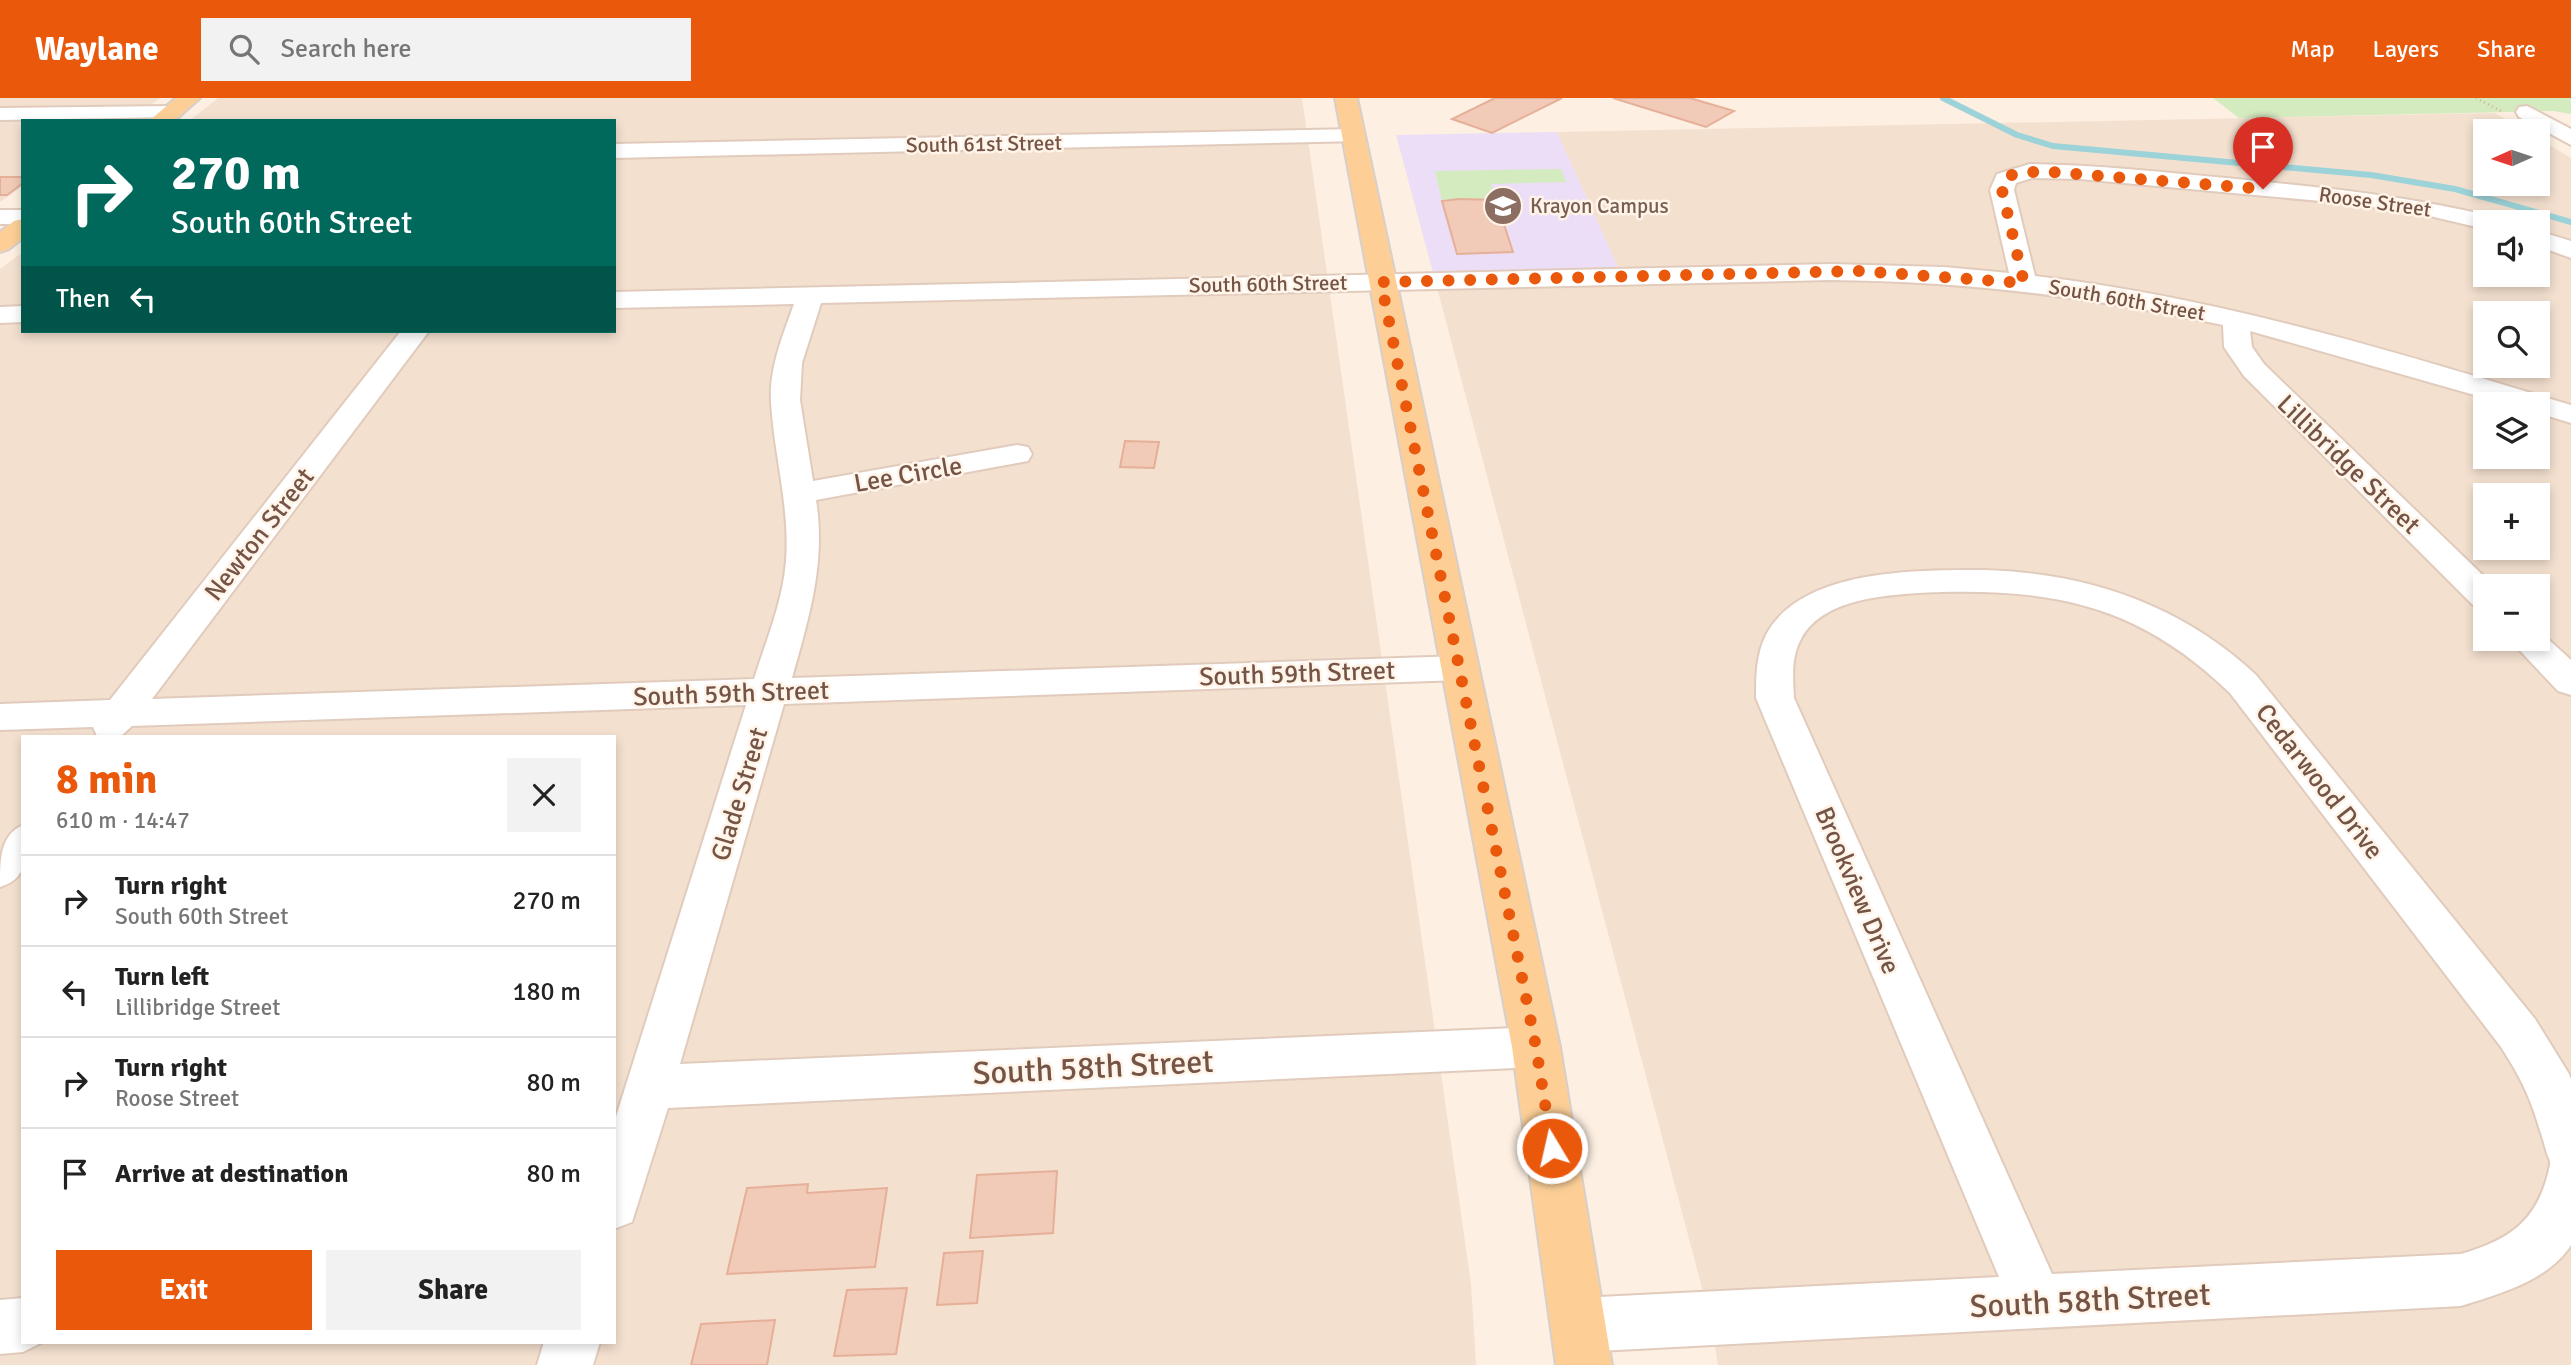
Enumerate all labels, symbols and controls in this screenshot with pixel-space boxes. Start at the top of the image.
search box [201,18,691,81]
text: Waylane [35,29,159,70]
icon: search [225,30,263,68]
text: Search here [281,33,412,65]
text: Map [2290,34,2335,64]
text: Layers [2373,34,2439,64]
text: Share [2477,34,2536,64]
pin [2233,117,2293,189]
north arrow [2473,119,2550,196]
map controls [2473,119,2550,651]
icon: arrive [2244,128,2282,166]
street label: South 61st Street [906,130,1062,158]
text: 270 m [171,143,301,203]
icon: right [56,147,147,238]
street label: Roose Street [2317,181,2433,223]
school or university icon: Krayon Campus [1482,185,1524,227]
place label: Krayon Campus [1530,193,1669,219]
text: South 60th Street [171,203,412,242]
button: sound [2473,210,2550,287]
street label: South 60th Street [1189,270,1347,298]
street label: South 60th Street [2047,273,2207,327]
icon: left [124,280,162,318]
text: Then [56,283,110,315]
button: search [2473,301,2550,378]
street label: Lillibridge Street [2270,388,2427,541]
button: layers [2473,392,2550,469]
street label: Lee Circle [852,450,965,500]
street label: Newton Street [198,462,322,607]
button: + [2473,483,2550,560]
button: − [2473,574,2550,651]
street label: South 59th Street [1199,655,1396,693]
street label: South 59th Street [633,675,830,713]
street label: Cedarwood Drive [2249,697,2390,866]
street label: Glade Street [705,724,775,865]
text: 8 min [56,754,157,805]
button: close [507,758,581,832]
street label: Brookview Drive [1807,802,1907,979]
text: 610 m · 14:47 [56,806,190,835]
text: Turn right [115,870,227,902]
icon: right [56,882,94,920]
text: 270 m [512,885,581,917]
text: South 60th Street [115,902,288,931]
text: Turn left [115,961,209,993]
icon: left [56,973,94,1011]
text: 180 m [512,976,581,1008]
text: Lillibridge Street [115,993,280,1022]
street label: South 58th Street [972,1042,1214,1093]
text: Turn right [115,1052,227,1084]
icon: right [56,1064,94,1102]
text: 80 m [526,1067,581,1099]
text: Roose Street [115,1084,239,1113]
position arrow [1515,1111,1589,1185]
icon: arrive [56,1155,94,1193]
text: Arrive at destination [115,1158,348,1190]
text: 80 m [526,1158,581,1190]
button: Exit [56,1250,312,1330]
button: Share [326,1250,581,1330]
street label: South 58th Street [1969,1275,2211,1326]

